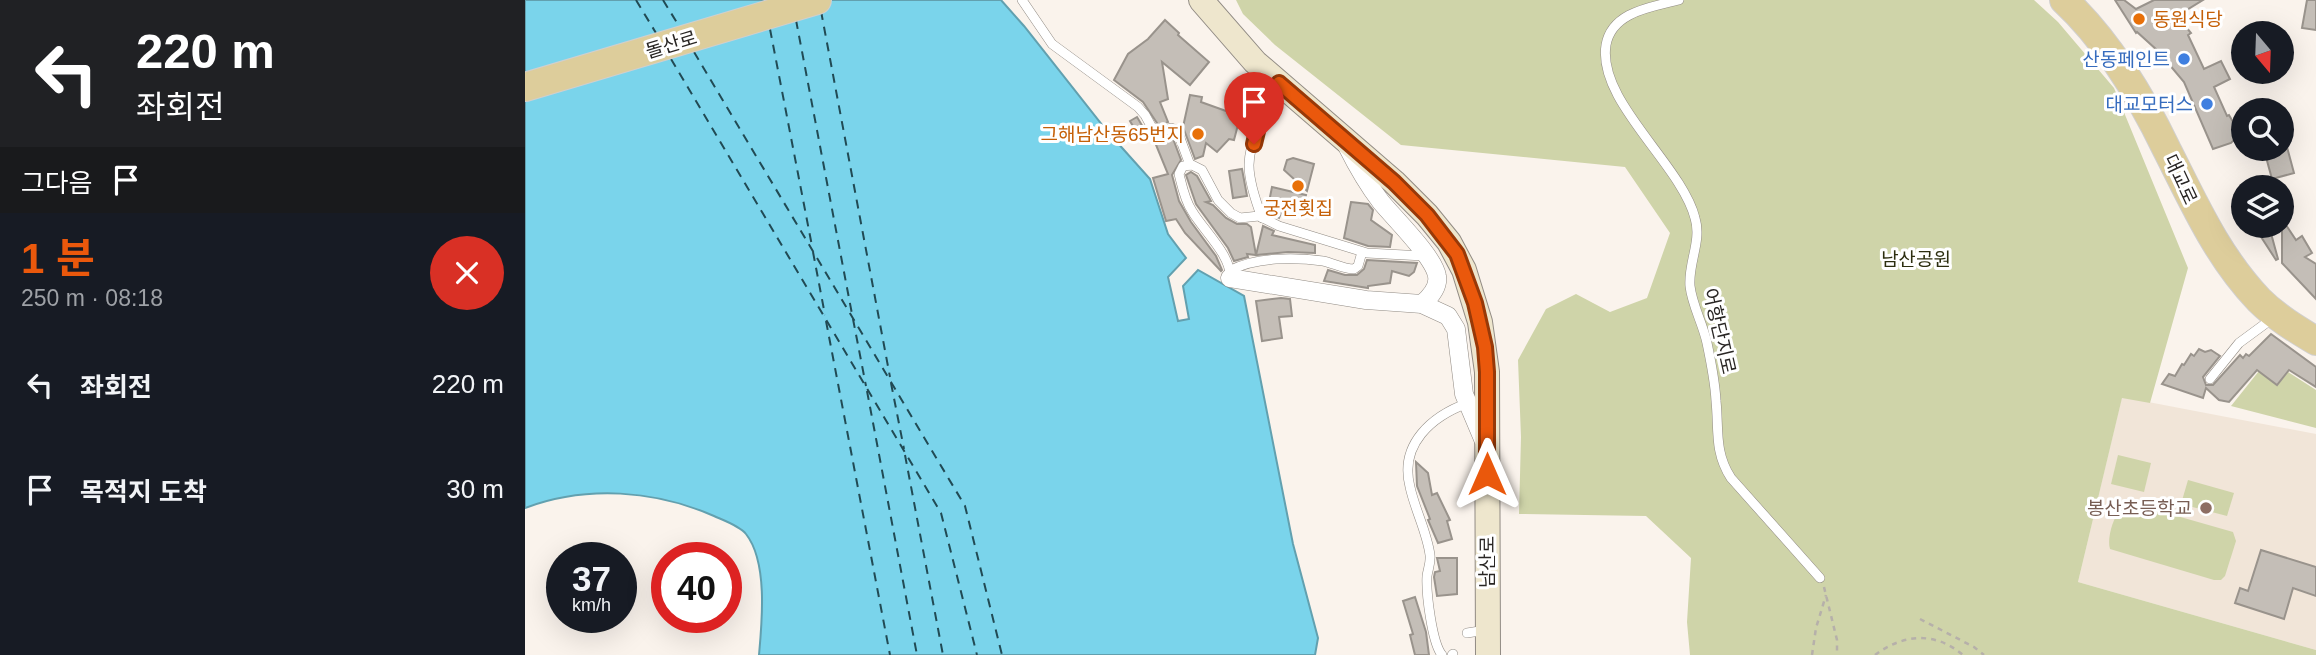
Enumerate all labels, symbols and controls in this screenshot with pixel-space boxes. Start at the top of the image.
place label: 동원식당 [2153,9,2223,30]
marker: 동원식당 [2131,11,2147,27]
north arrow [2231,21,2294,84]
map controls [2231,21,2294,238]
text: 220 m [136,24,275,78]
street label: 돌산로 [643,27,699,62]
icon: left [21,28,112,119]
place label: 산동페인트 [2083,49,2170,70]
marker: 산동페인트 [2176,51,2192,67]
pin [1224,72,1284,144]
icon: arrive [1235,83,1273,121]
text: 좌회전 [136,89,224,125]
place label: 대교모터스 [2106,94,2193,115]
marker: 대교모터스 [2199,96,2215,112]
button: search [2231,98,2294,161]
place label: 그해남산동65번지 [1041,124,1184,145]
marker: 그해남산동65번지 [1190,126,1206,142]
street label: 대교로 [2160,151,2201,207]
icon: arrive [107,161,145,199]
text: 그다음 [21,168,93,198]
button: layers [2231,175,2294,238]
marker: 궁전횟집 [1290,178,1306,194]
place label: 궁전횟집 [1263,198,1333,219]
text: 1 분 [21,235,95,282]
button: close [430,236,504,310]
park label: 남산공원 [1881,249,1951,270]
text: 250 m · 08:18 [21,285,163,311]
street label: 어항단지로 [1699,286,1740,376]
icon: left [21,366,59,404]
text: 220 m [432,369,504,399]
text: 좌회전 [80,372,152,402]
position arrow [1450,437,1524,511]
icon: arrive [21,471,59,509]
text: 30 m [446,474,504,504]
text: 목적지 도착 [80,477,207,507]
place label: 봉산초등학교 [2087,498,2192,519]
marker: 봉산초등학교 [2198,500,2214,516]
street label: 남산로 [1477,536,1498,588]
speed limit sign: 40 [651,542,742,633]
text: 37 [572,559,611,598]
text: km/h [572,595,611,615]

